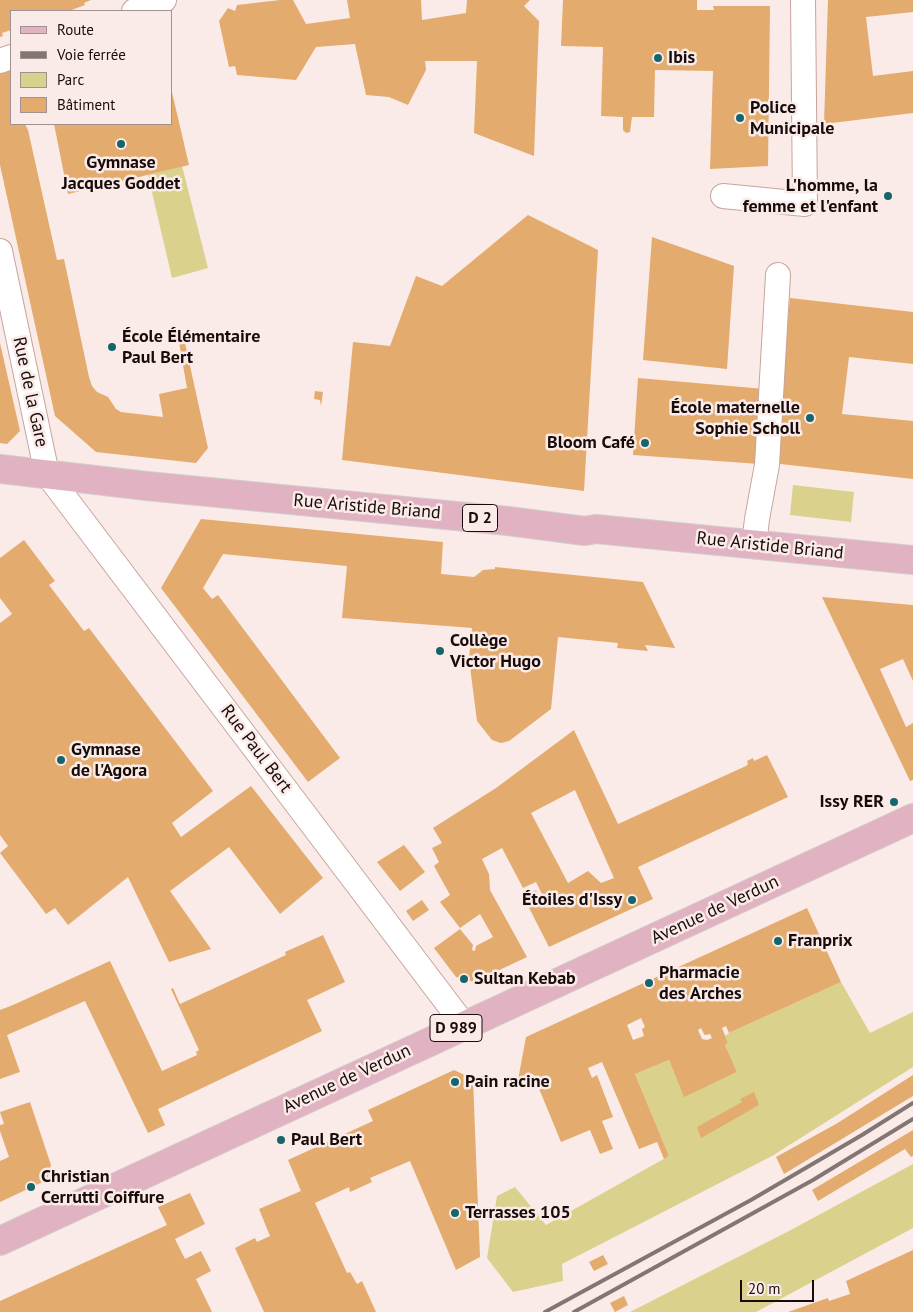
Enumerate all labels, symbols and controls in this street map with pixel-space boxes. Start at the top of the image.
legend [10,10,172,125]
text: Route [57,20,94,39]
text: Voie ferrée [57,45,126,64]
place label: Ibis [668,47,695,69]
marker: Ibis [652,52,664,64]
text: Parc [57,70,84,89]
text: Bâtiment [57,95,115,114]
place label: Police Municipale [750,97,834,140]
marker: Police Municipale [734,112,746,124]
marker: Gymnase Jacques Goddet [115,138,127,150]
place label: Gymnase Jacques Goddet [62,152,180,194]
place label: L'homme, la femme et l'enfant [743,175,878,218]
marker: L'homme, la femme et l'enfant [882,190,894,202]
place label: École Élémentaire Paul Bert [122,326,260,368]
street label: Rue de la Gare [8,335,52,449]
marker: École Élémentaire Paul Bert [106,341,118,353]
place label: École maternelle Sophie Scholl [671,397,800,439]
marker: École maternelle Sophie Scholl [804,412,816,424]
place label: Bloom Café [547,432,635,454]
marker: Bloom Café [639,437,651,449]
street label: Rue Aristide Briand [292,490,442,524]
road number: D 2 [462,504,498,532]
street label: Rue Aristide Briand [695,528,845,564]
place label: Collège Victor Hugo [450,630,541,672]
marker: Collège Victor Hugo [434,645,446,657]
street label: Rue Paul Bert [216,701,296,797]
place label: Gymnase de l'Agora [71,739,147,782]
marker: Gymnase de l'Agora [55,754,67,766]
place label: Issy RER [819,791,884,813]
marker: Issy RER [888,796,900,808]
street label: Avenue de Verdun [648,871,782,949]
place label: Étoiles d'Issy [522,889,622,911]
marker: Étoiles d'Issy [626,894,638,906]
place label: Franprix [788,930,853,952]
marker: Franprix [772,935,784,947]
place label: Pharmacie des Arches [659,962,742,1004]
place label: Sultan Kebab [474,968,576,990]
marker: Sultan Kebab [458,973,470,985]
marker: Pharmacie des Arches [643,977,655,989]
road number: D 989 [430,1014,482,1042]
street label: Avenue de Verdun [280,1040,414,1118]
place label: Pain racine [465,1071,550,1093]
marker: Pain racine [449,1076,461,1088]
place label: Paul Bert [291,1129,362,1151]
marker: Paul Bert [275,1134,287,1146]
place label: Christian Cerrutti Coiffure [41,1166,164,1208]
marker: Christian Cerrutti Coiffure [25,1181,37,1193]
place label: Terrasses 105 [465,1202,571,1224]
marker: Terrasses 105 [449,1207,461,1219]
scale bar [743,1270,817,1302]
text: 20 m [748,1279,781,1298]

